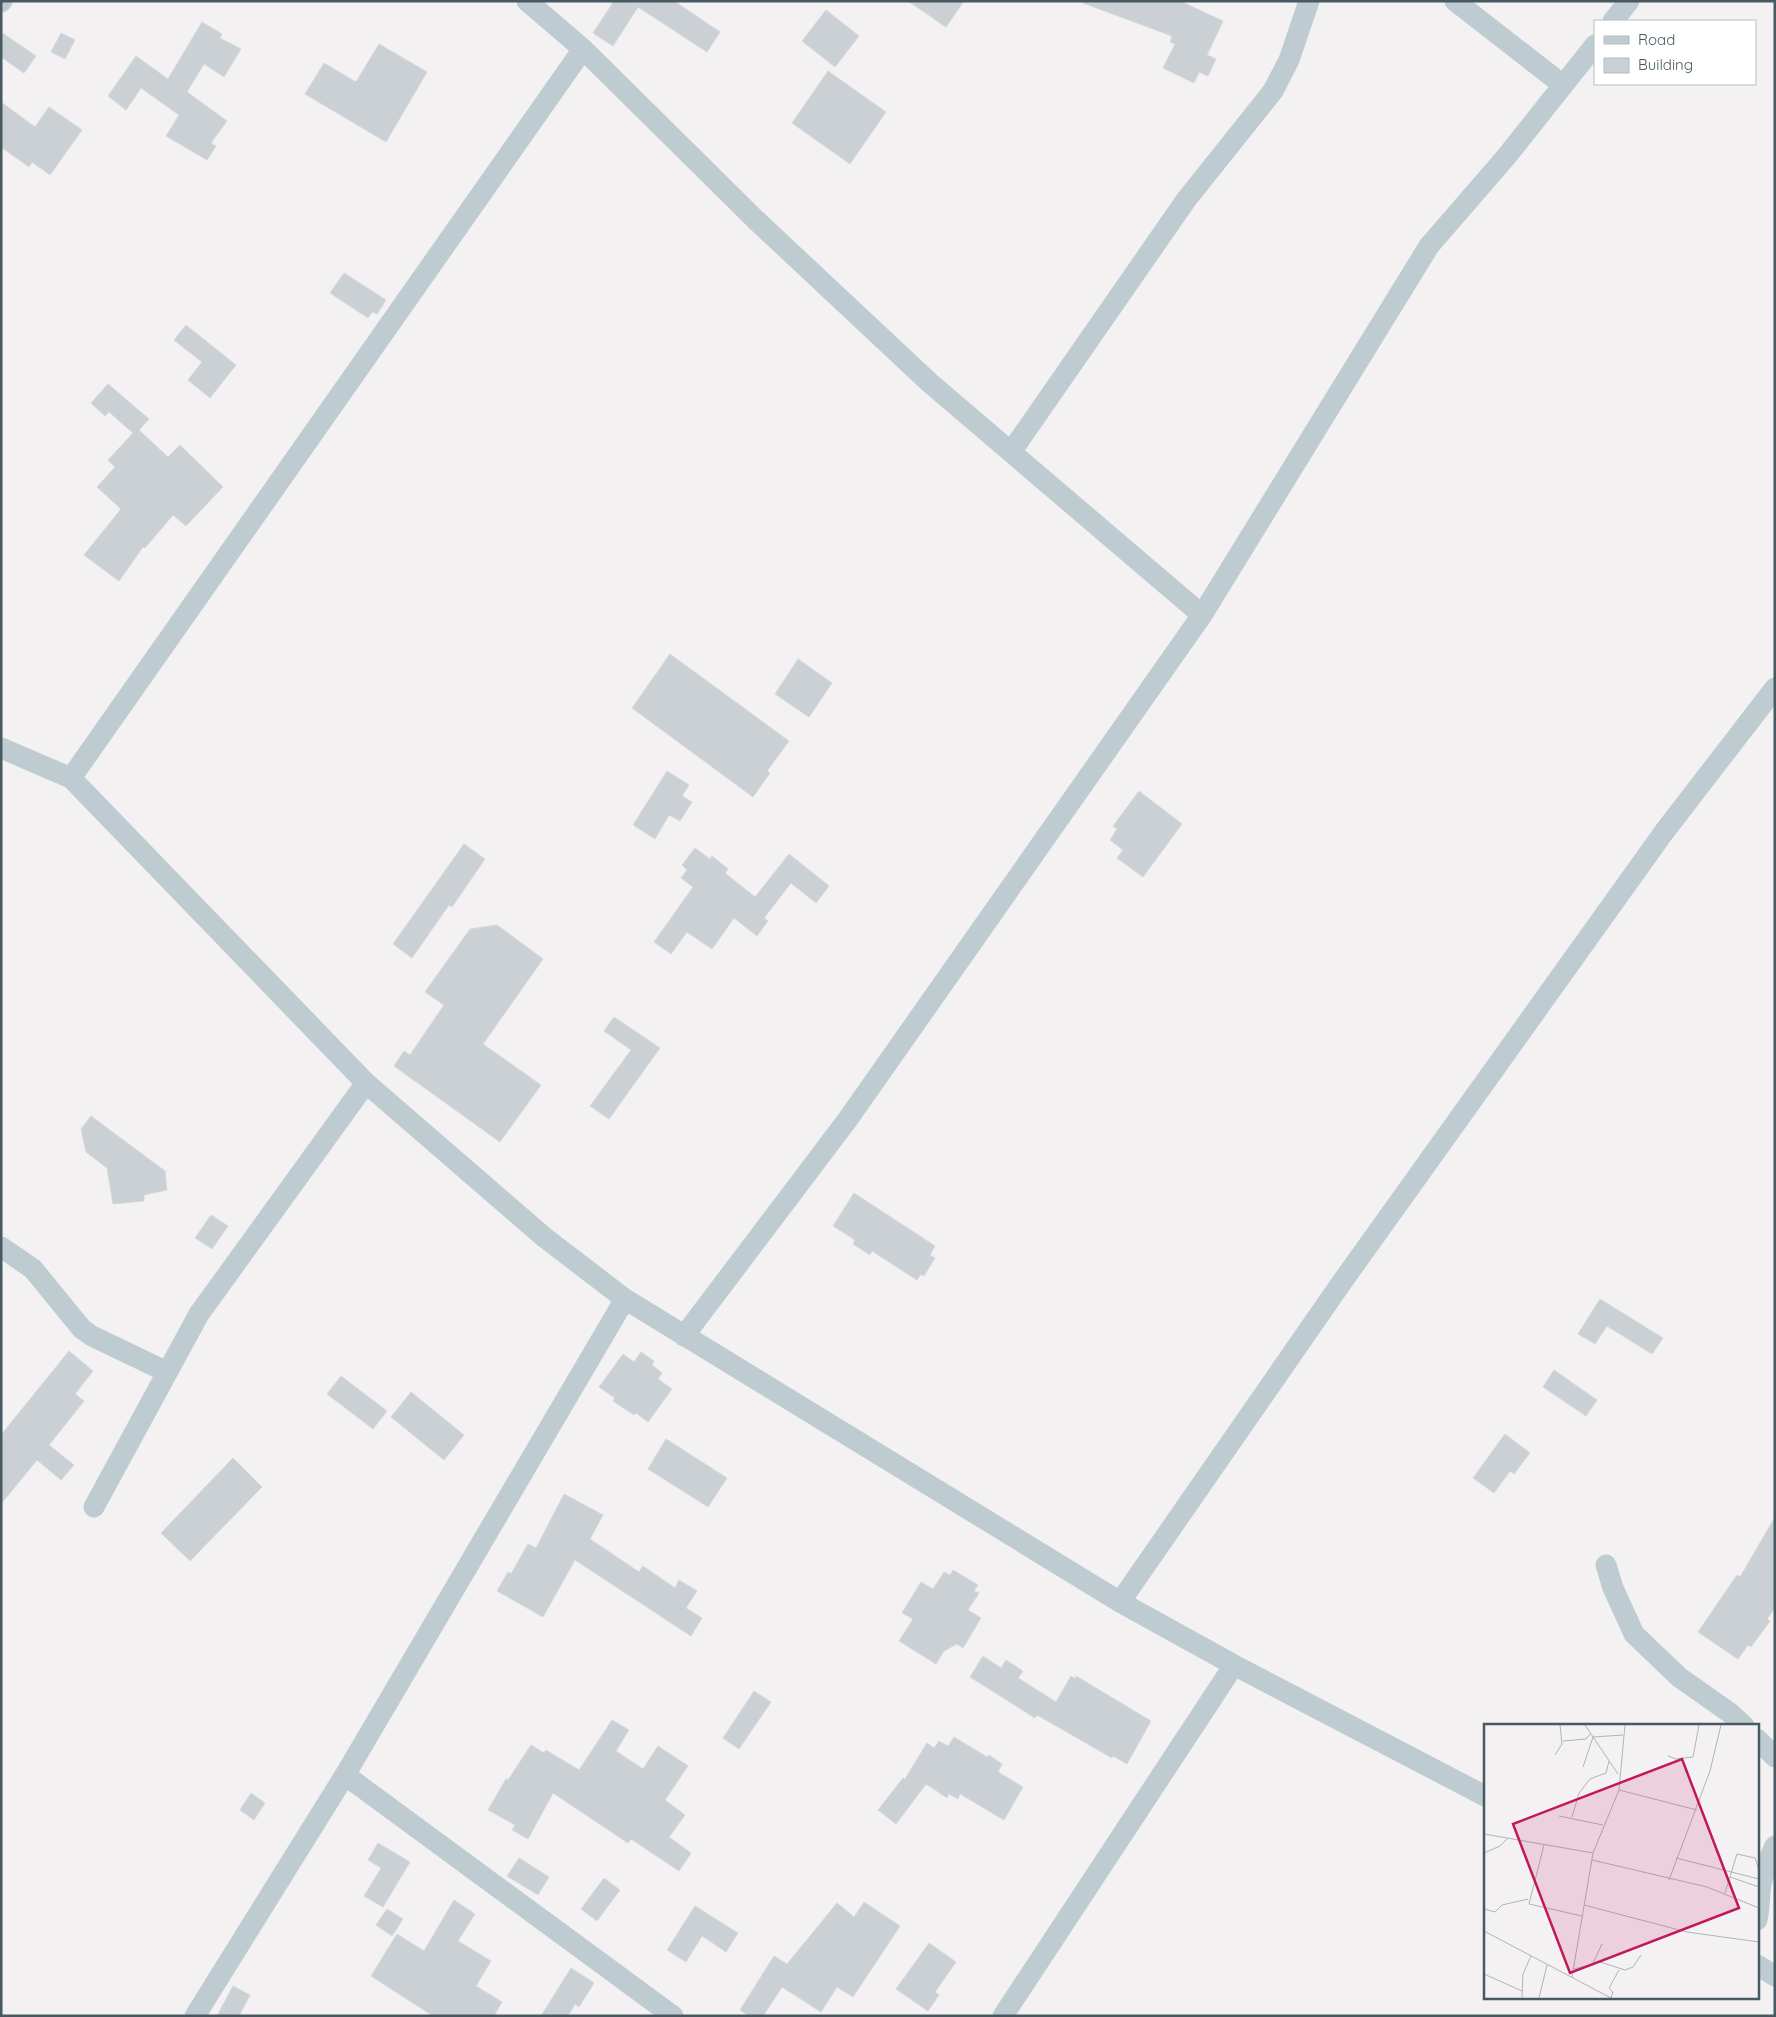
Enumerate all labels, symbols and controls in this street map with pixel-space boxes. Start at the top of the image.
legend [1594,20,1756,85]
text: Road [1638,30,1675,49]
text: Building [1638,55,1693,74]
inset map [1484,1724,1758,2000]

